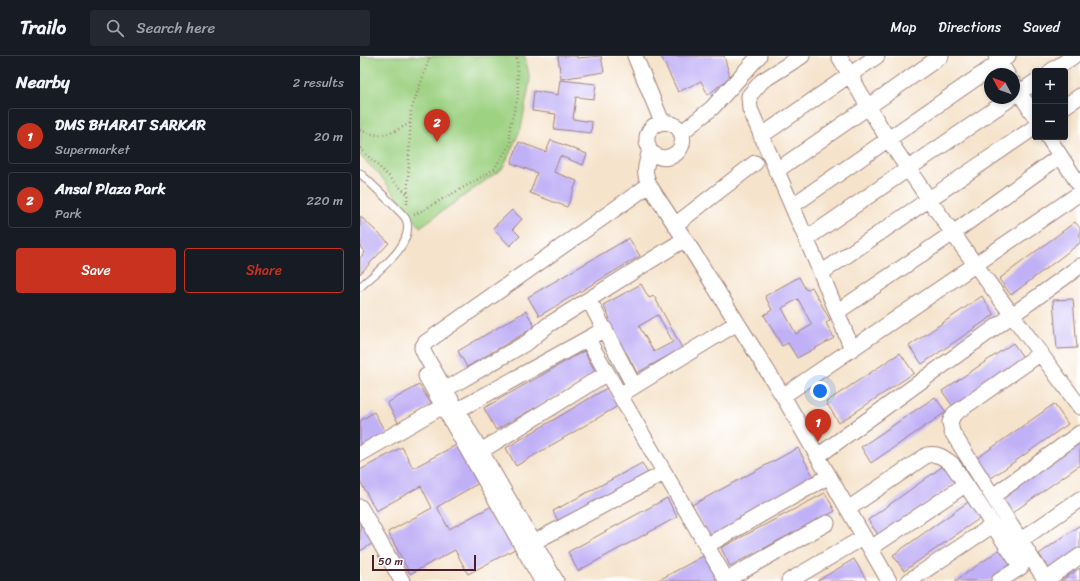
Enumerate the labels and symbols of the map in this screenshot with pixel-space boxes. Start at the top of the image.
north arrow [984,68,1020,104]
pin: 2 [424,109,450,142]
your location [810,381,830,401]
pin: 1 [805,409,831,442]
scale bar [372,553,476,572]

